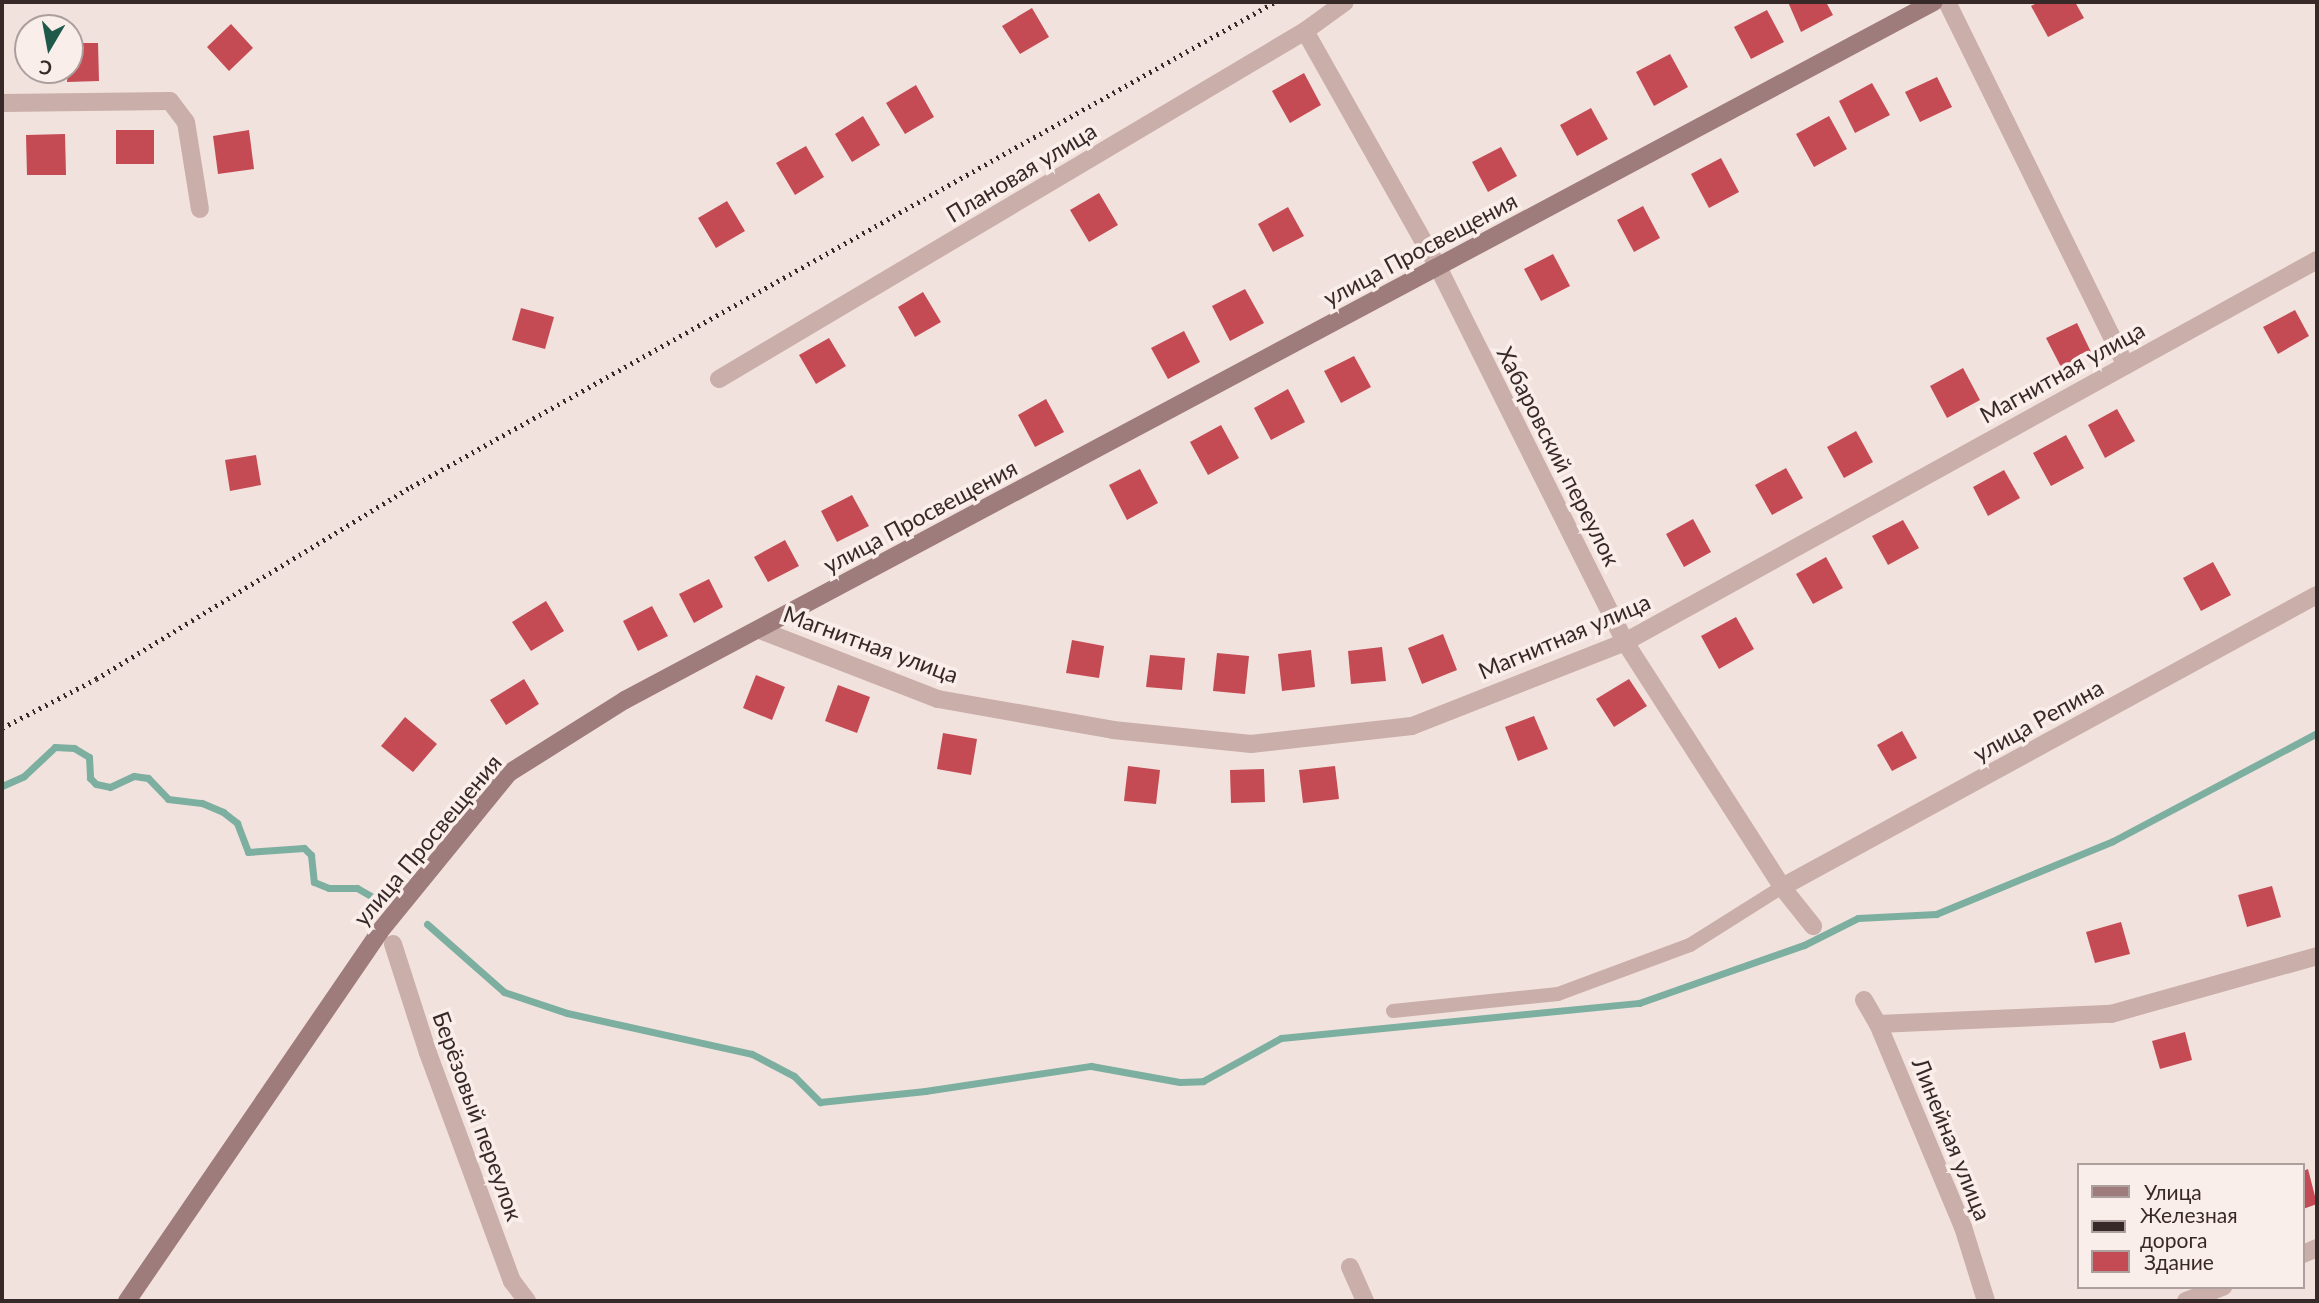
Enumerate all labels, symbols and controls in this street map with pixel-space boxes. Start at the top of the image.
north arrow [14,14,84,84]
text: С [37,56,54,81]
street label: Плановая улица [941,116,1101,228]
street label: улица Просвещения [1318,186,1522,312]
street label: Магнитная улица [1975,315,2149,429]
street label: Хабаровский переулок [1492,342,1626,570]
street label: улица Просвещения [818,453,1022,579]
street label: Магнитная улица [1474,587,1654,685]
street label: Магнитная улица [780,600,962,688]
street label: улица Репина [1968,673,2108,767]
street label: улица Просвещения [347,749,507,931]
street label: Берёзовый переулок [427,1007,529,1225]
street label: Линейная улица [1907,1054,1997,1224]
legend [2078,1163,2305,1289]
text: Улица [2144,1179,2202,1204]
text: Железная дорога [2140,1202,2238,1252]
text: Здание [2144,1249,2214,1274]

